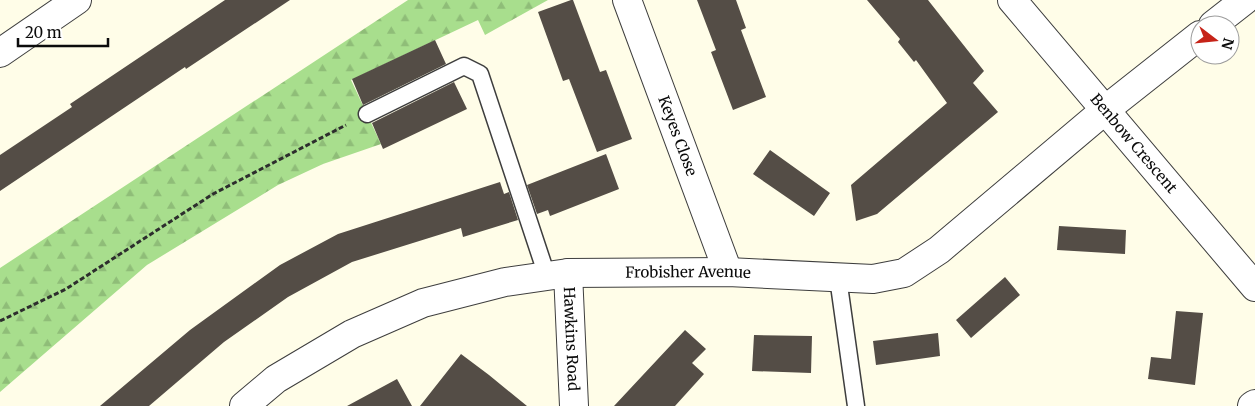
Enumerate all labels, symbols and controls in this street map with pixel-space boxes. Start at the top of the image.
scale bar [18,15,108,47]
north arrow [1190,15,1240,65]
text: 20 m [25,23,62,42]
text: N [1217,36,1238,51]
street label: Benbow Crescent [1086,89,1181,197]
street label: Keyes Close [654,93,702,179]
street label: Frobisher Avenue [625,262,751,282]
street label: Hawkins Road [560,286,583,391]

